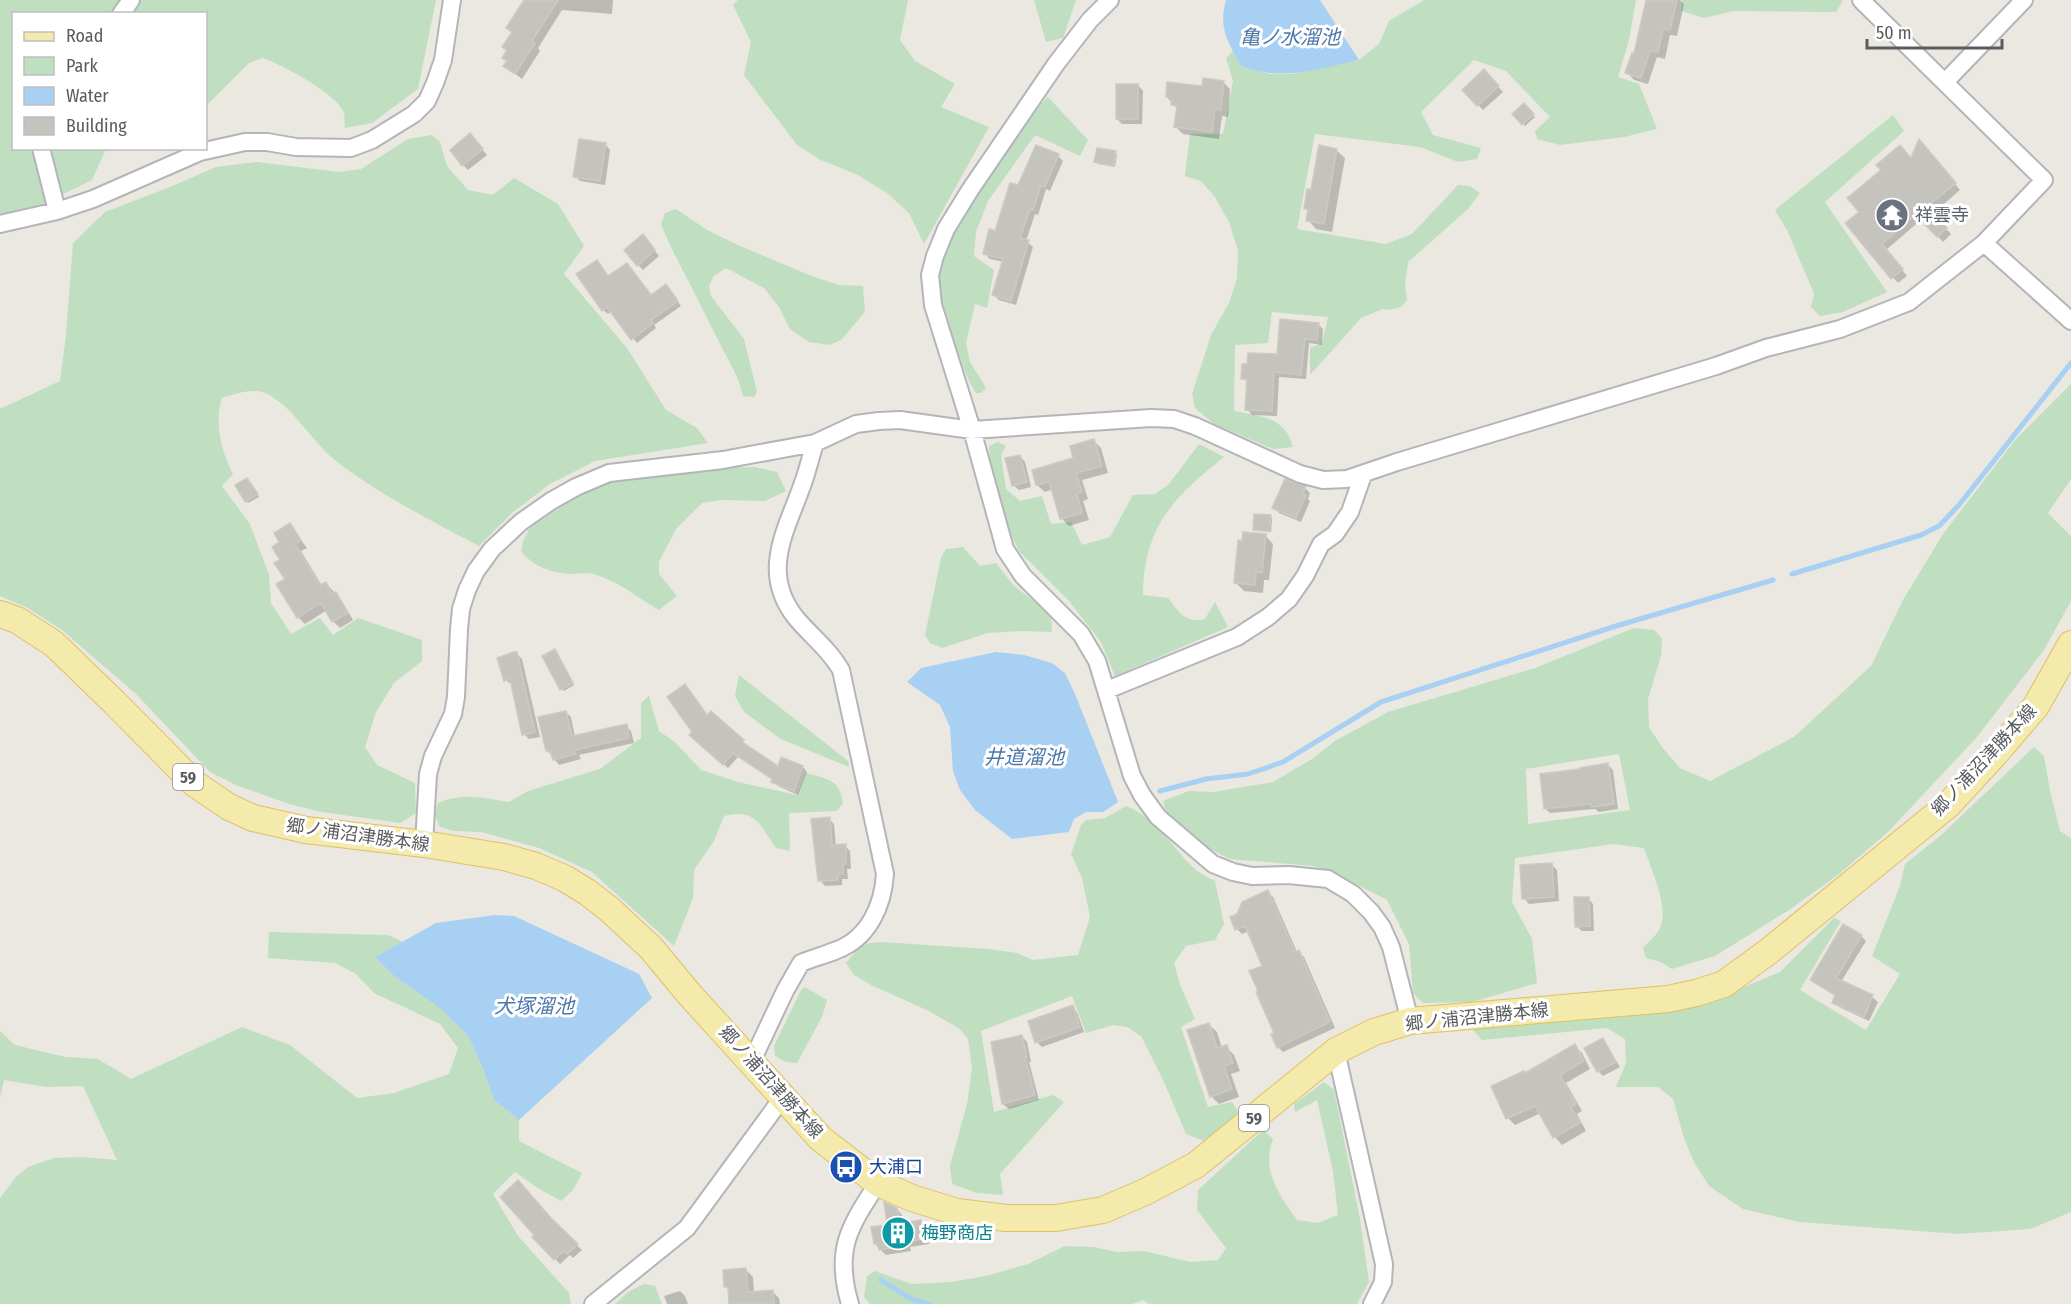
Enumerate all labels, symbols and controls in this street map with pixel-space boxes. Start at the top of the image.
legend [12,12,207,150]
scale bar [1867,12,2002,50]
text: 50 m [1876,22,1912,44]
text: Road [66,25,103,47]
water label: 亀ノ水溜池 [1240,25,1342,49]
text: Park [66,55,99,77]
text: Water [66,85,109,107]
text: Building [66,115,127,137]
temple icon: 祥雲寺 [1874,197,1910,233]
place label: 祥雲寺 [1915,204,1969,226]
street label: 郷ノ浦沼津勝本線 [1927,700,2041,820]
water label: 井道溜池 [984,745,1066,769]
road number: 59 [173,764,203,790]
street label: 郷ノ浦沼津勝本線 [285,814,431,856]
water label: 犬塚溜池 [494,994,576,1018]
street label: 郷ノ浦沼津勝本線 [1404,999,1550,1035]
street label: 郷ノ浦沼津勝本線 [715,1021,827,1143]
road number: 59 [1239,1105,1269,1131]
bus stop icon: 大浦口 [828,1149,864,1185]
place label: 大浦口 [869,1156,923,1178]
building icon: 梅野商店 [880,1215,916,1251]
place label: 梅野商店 [921,1222,993,1244]

